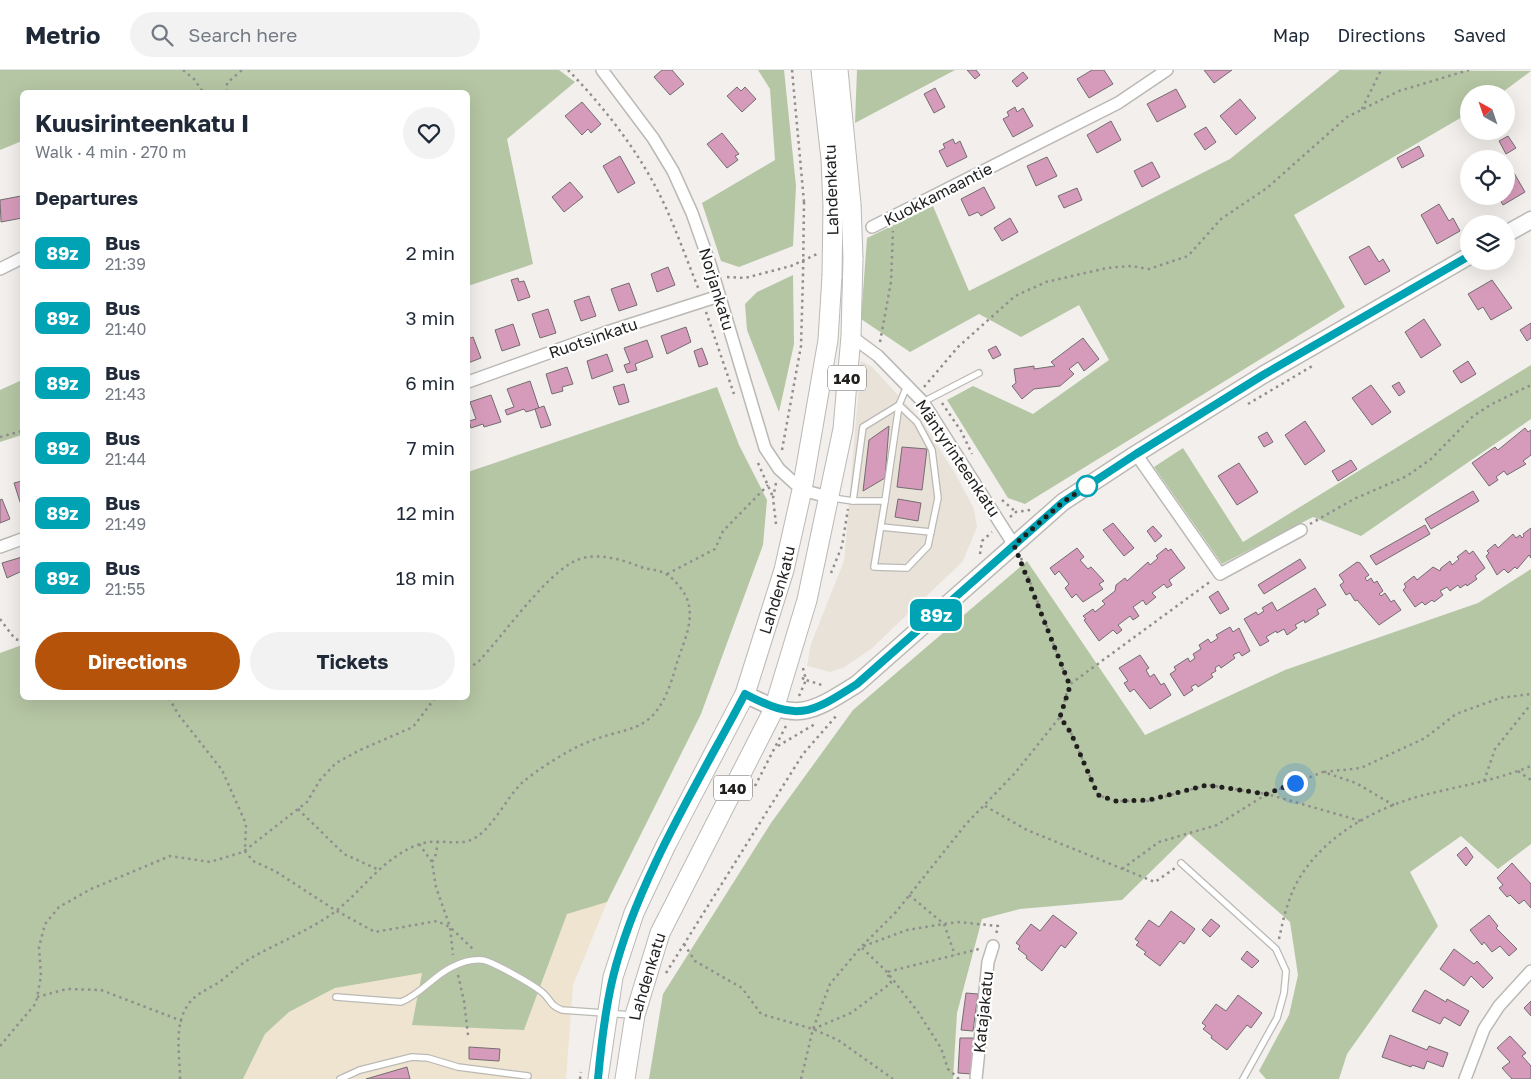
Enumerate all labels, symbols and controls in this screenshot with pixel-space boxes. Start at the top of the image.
search box [130,12,480,57]
text: Metrio [25,20,100,49]
icon: search [148,21,176,49]
text: Search here [188,23,297,46]
text: Map [1273,24,1309,46]
text: Directions [1337,24,1425,46]
text: Saved [1453,24,1506,46]
north arrow [1460,85,1515,140]
map controls [1460,85,1515,270]
button: heart [403,107,455,159]
text: Kuusirinteenkatu I [35,108,249,137]
text: Walk · 4 min · 270 m [35,142,186,162]
street label: Lahdenkatu [819,144,843,236]
button: locate [1460,150,1515,205]
street label: Kuokkamaantie [881,158,995,230]
text: Departures [35,186,138,209]
button: layers [1460,215,1515,270]
text: Bus [105,231,140,254]
text: 2 min [406,241,455,264]
text: 89z [46,242,79,264]
street label: Norjankatu [695,245,739,333]
text: 21:39 [105,254,146,274]
text: Bus [105,296,140,319]
text: 3 min [406,306,455,329]
text: 89z [46,307,79,329]
street label: Ruotsinkatu [546,313,640,363]
text: 21:40 [105,319,147,339]
text: Bus [105,361,140,384]
road number: 140 [828,366,866,390]
text: 6 min [405,371,455,394]
text: 89z [46,372,79,394]
text: 21:43 [105,384,146,404]
street label: Mäntyrinteenkatu [911,396,1005,520]
text: Bus [105,426,140,449]
text: 7 min [407,436,455,459]
text: 89z [46,437,79,459]
text: 21:44 [105,449,146,469]
unlabelled marker [1076,475,1098,497]
text: Bus [105,491,140,514]
text: 12 min [396,501,455,524]
text: 89z [46,502,79,524]
text: 21:49 [105,514,146,534]
street label: Lahdenkatu [755,544,799,636]
text: Bus [105,556,140,579]
text: 18 min [396,566,455,589]
text: 89z [46,567,79,589]
text: 21:55 [105,579,145,599]
line badge: 89z [907,599,965,631]
text: 89z [920,604,952,626]
button: Directions [35,632,240,690]
button: Tickets [250,632,455,690]
your location [1283,771,1308,796]
road number: 140 [714,776,752,800]
street label: Lahdenkatu [624,930,670,1022]
street label: Katajakatu [969,970,997,1054]

